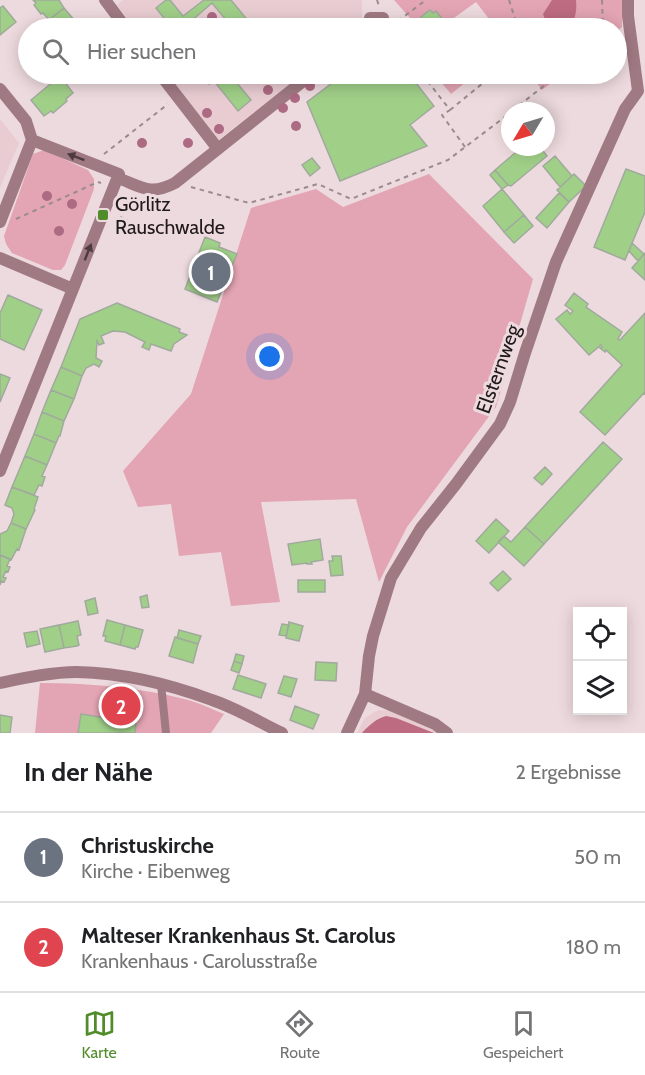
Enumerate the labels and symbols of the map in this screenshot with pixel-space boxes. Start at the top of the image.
north arrow [501,102,555,156]
one-way arrow [66,151,84,161]
place label: Görlitz Rauschwalde [115,192,225,239]
marker: Görlitz Rauschwalde [96,208,110,222]
one-way arrow [83,242,93,260]
pin: 1 [192,250,230,294]
street label: Elsternweg [471,320,526,417]
your location [255,342,284,371]
pin: 2 [102,684,140,728]

